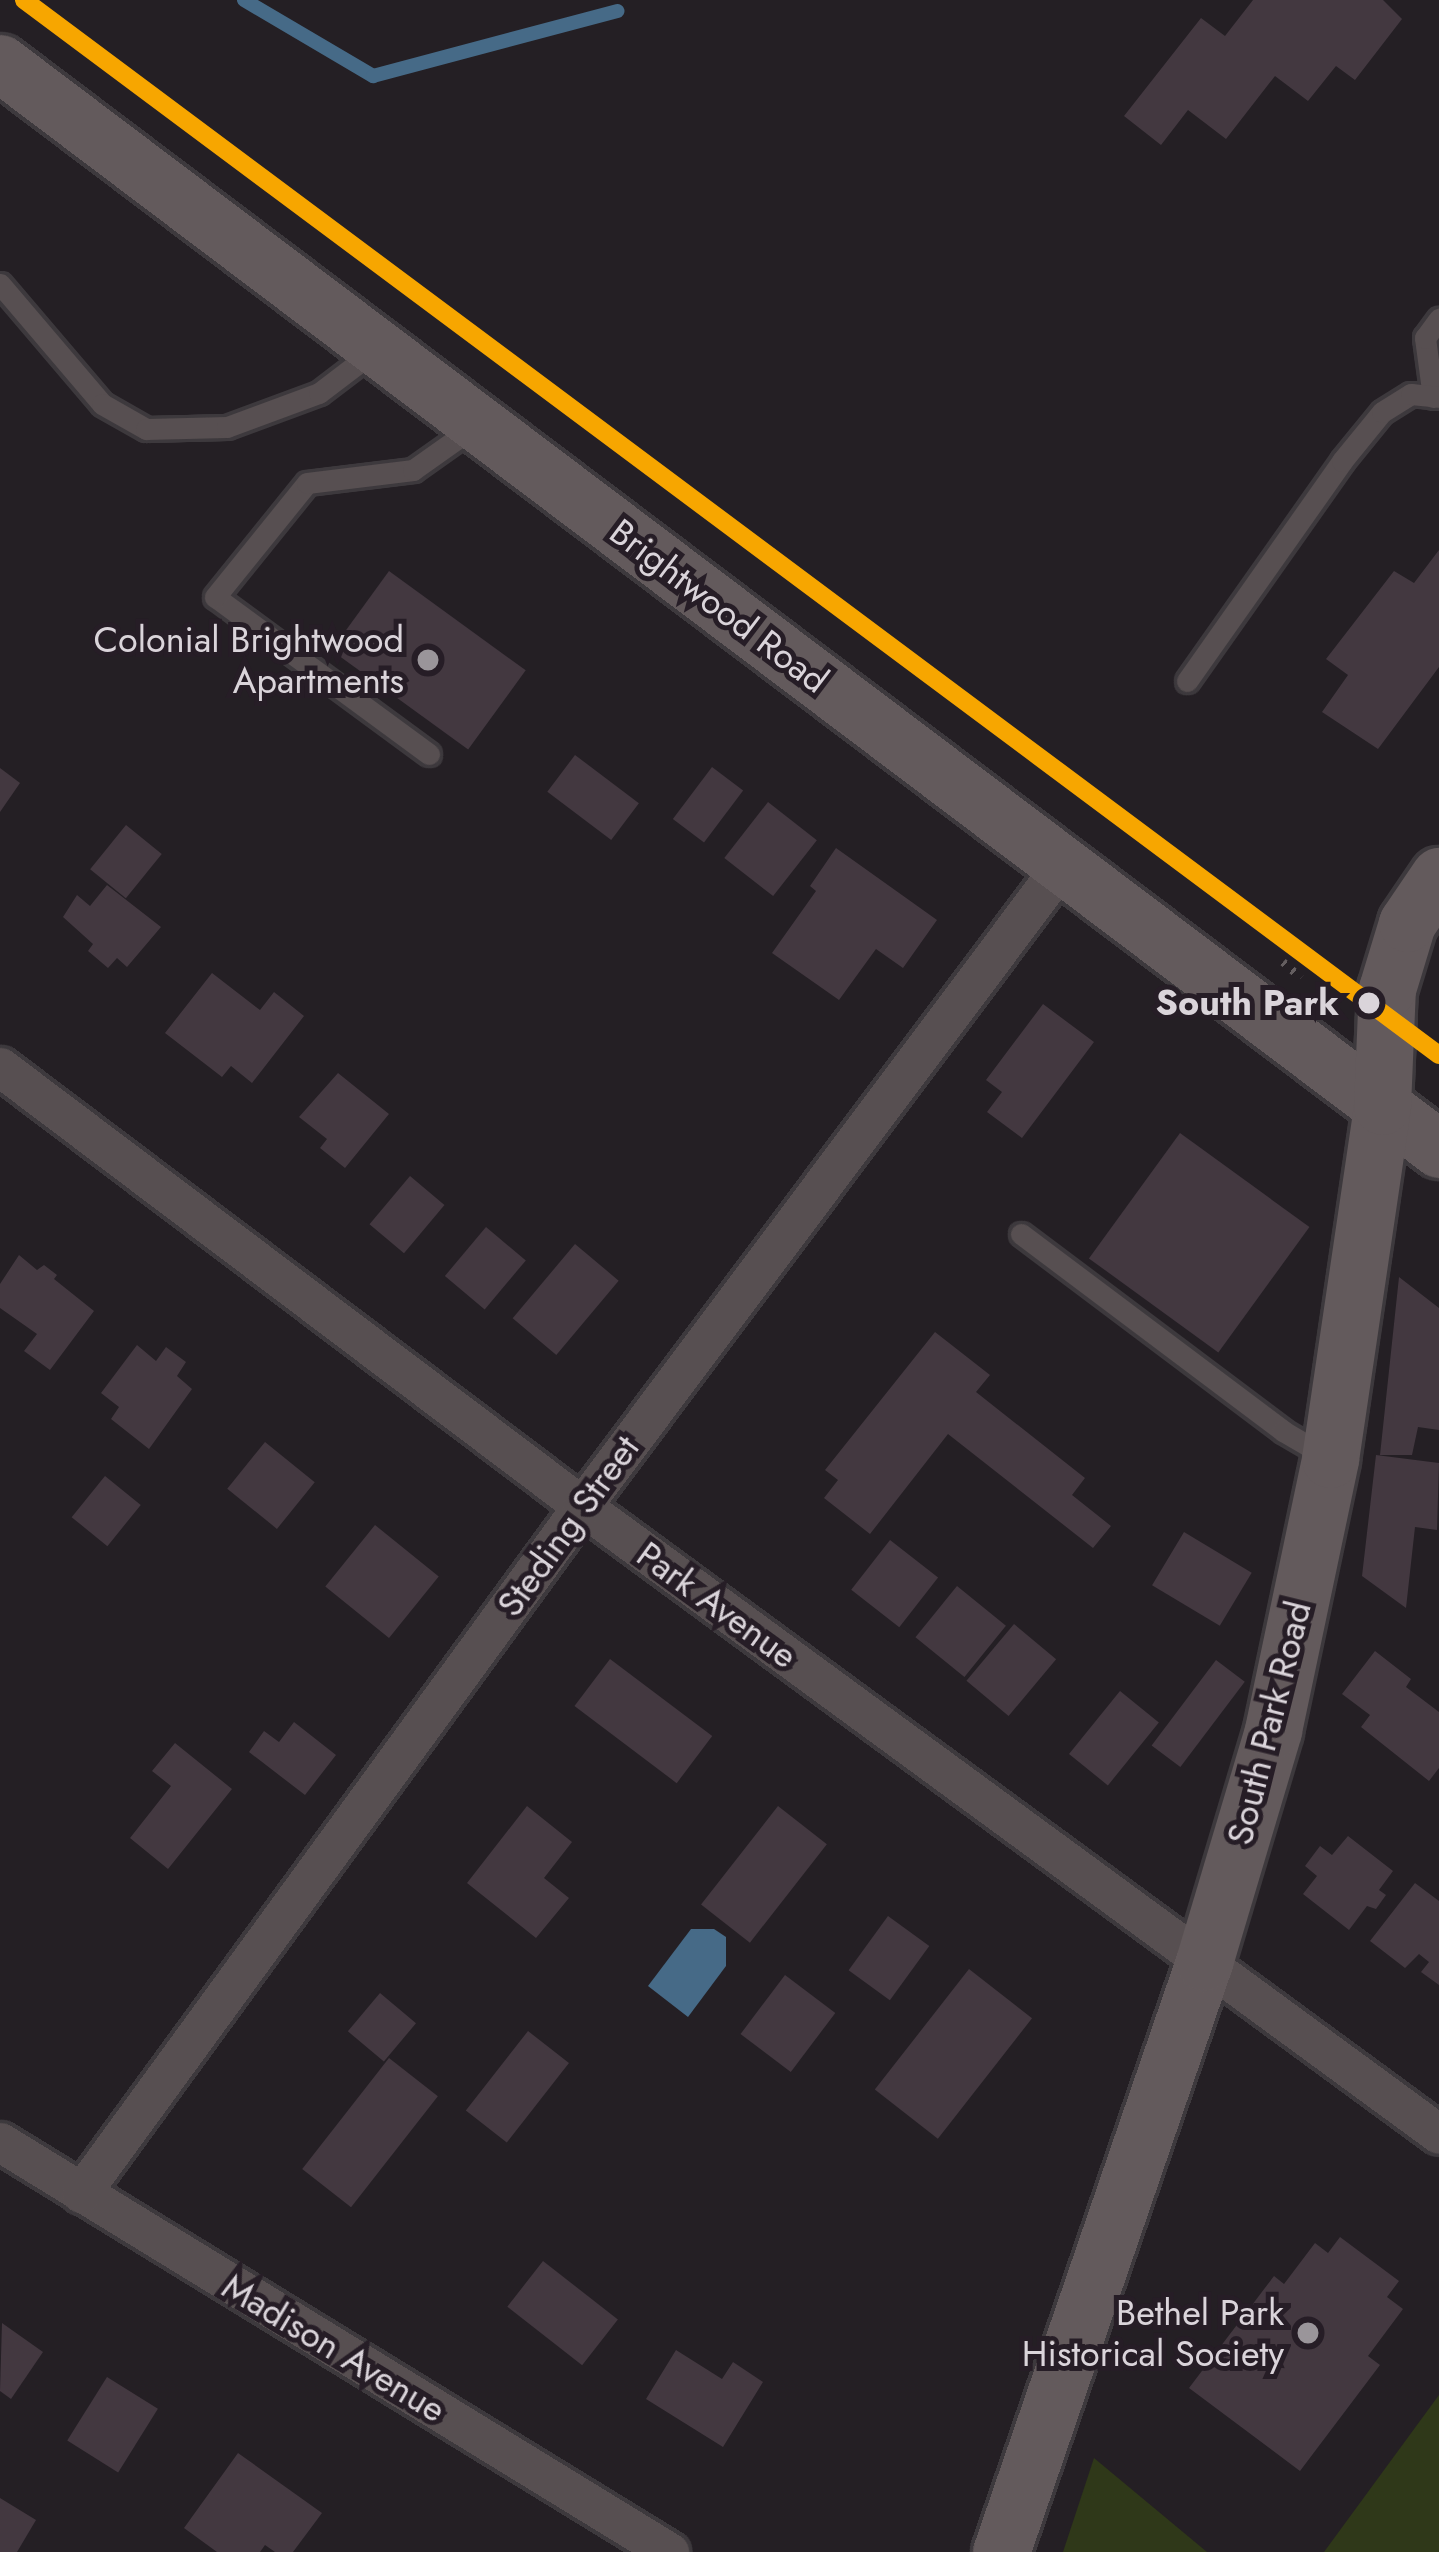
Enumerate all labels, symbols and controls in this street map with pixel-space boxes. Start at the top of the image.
street label: Brightwood Road [601,510,837,702]
place label: Colonial Brightwood Apartments [93,617,404,702]
marker: Colonial Brightwood Apartments [415,647,441,673]
place label: South Park [1156,981,1339,1025]
marker: South Park [1350,984,1388,1022]
street label: Steding Street [488,1427,648,1625]
street label: Park Avenue [629,1533,805,1677]
street label: South Park Road [1218,1597,1320,1849]
street label: Madison Avenue [215,2264,453,2432]
place label: Bethel Park Historical Society [1022,2290,1284,2375]
marker: Bethel Park Historical Society [1295,2320,1321,2346]

